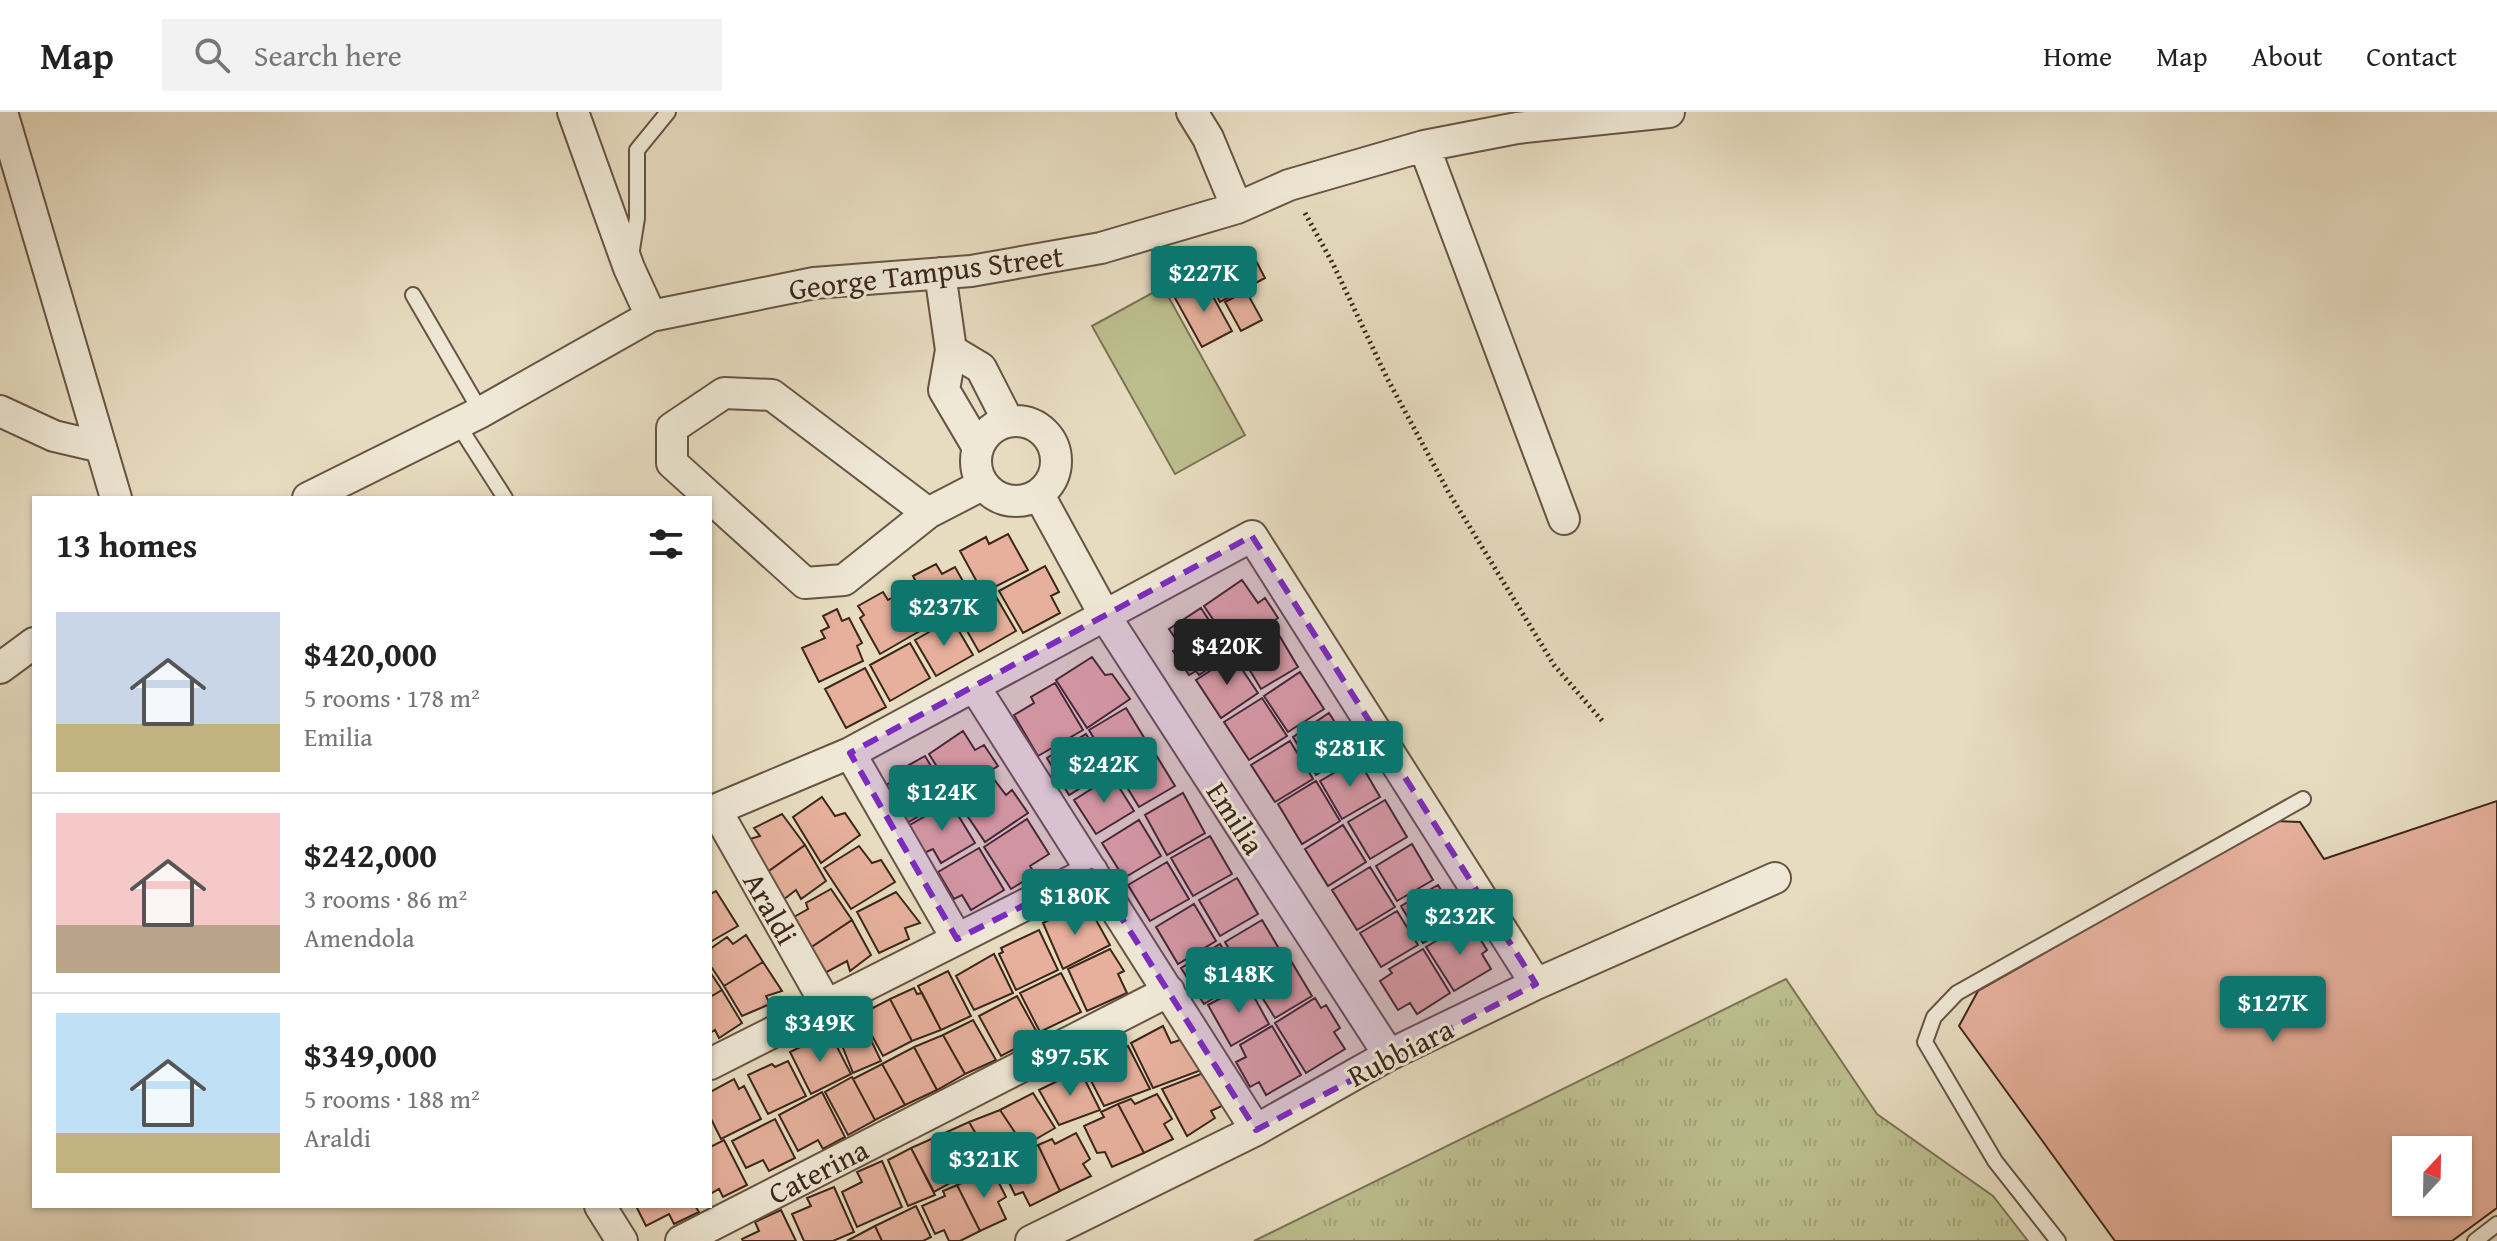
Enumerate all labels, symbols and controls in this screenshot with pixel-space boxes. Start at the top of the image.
search box [162,19,722,91]
text: Map [40,27,114,83]
icon: search [190,33,234,77]
text: Search here [254,33,402,77]
text: Home [2043,35,2112,76]
text: Map [2156,35,2208,76]
text: About [2252,35,2322,76]
text: Contact [2366,35,2457,76]
street label: George Tampus Street [786,233,1066,311]
pin: $227K [1148,246,1260,314]
text: $227K [1169,252,1239,291]
text: 13 homes [56,520,197,569]
icon: filters [644,522,688,566]
pin: $237K [888,580,1000,648]
text: $237K [909,586,979,625]
pin: $420K [1171,619,1283,687]
text: $420K [1192,625,1262,664]
text: $420,000 [304,629,437,678]
icon: home [120,644,216,740]
text: 5 rooms · 178 m² [304,678,480,717]
text: Emilia [304,717,373,756]
pin: $281K [1294,721,1406,789]
text: $281K [1315,727,1385,766]
pin: $242K [1048,737,1160,805]
text: $242K [1069,743,1139,782]
pin: $124K [886,765,998,833]
text: $124K [907,771,977,810]
street label: Emilia [1196,773,1276,863]
text: $242,000 [304,830,437,879]
icon: home [120,845,216,941]
street label: Araldi [733,864,809,952]
pin: $180K [1019,869,1131,937]
text: $180K [1040,875,1110,914]
text: 3 rooms · 86 m² [304,879,467,918]
pin: $232K [1404,889,1516,957]
text: $232K [1425,895,1495,934]
text: Amendola [304,918,415,957]
pin: $148K [1183,947,1295,1015]
text: $148K [1204,953,1274,992]
pin: $127K [2217,976,2329,1044]
text: $127K [2238,982,2308,1021]
pin: $349K [764,996,876,1064]
text: $349K [785,1002,855,1041]
street label: Rubbiara [1339,1007,1461,1097]
text: $349,000 [304,1030,437,1079]
pin: $97.5K [1005,1030,1135,1098]
text: $97.5K [1031,1036,1109,1075]
icon: home [120,1045,216,1141]
text: 5 rooms · 188 m² [304,1079,480,1118]
text: Araldi [304,1118,371,1157]
street label: Caterina [760,1127,876,1215]
pin: $321K [928,1132,1040,1200]
north arrow [2392,1136,2472,1216]
map controls [2392,1136,2472,1216]
text: $321K [949,1138,1019,1177]

